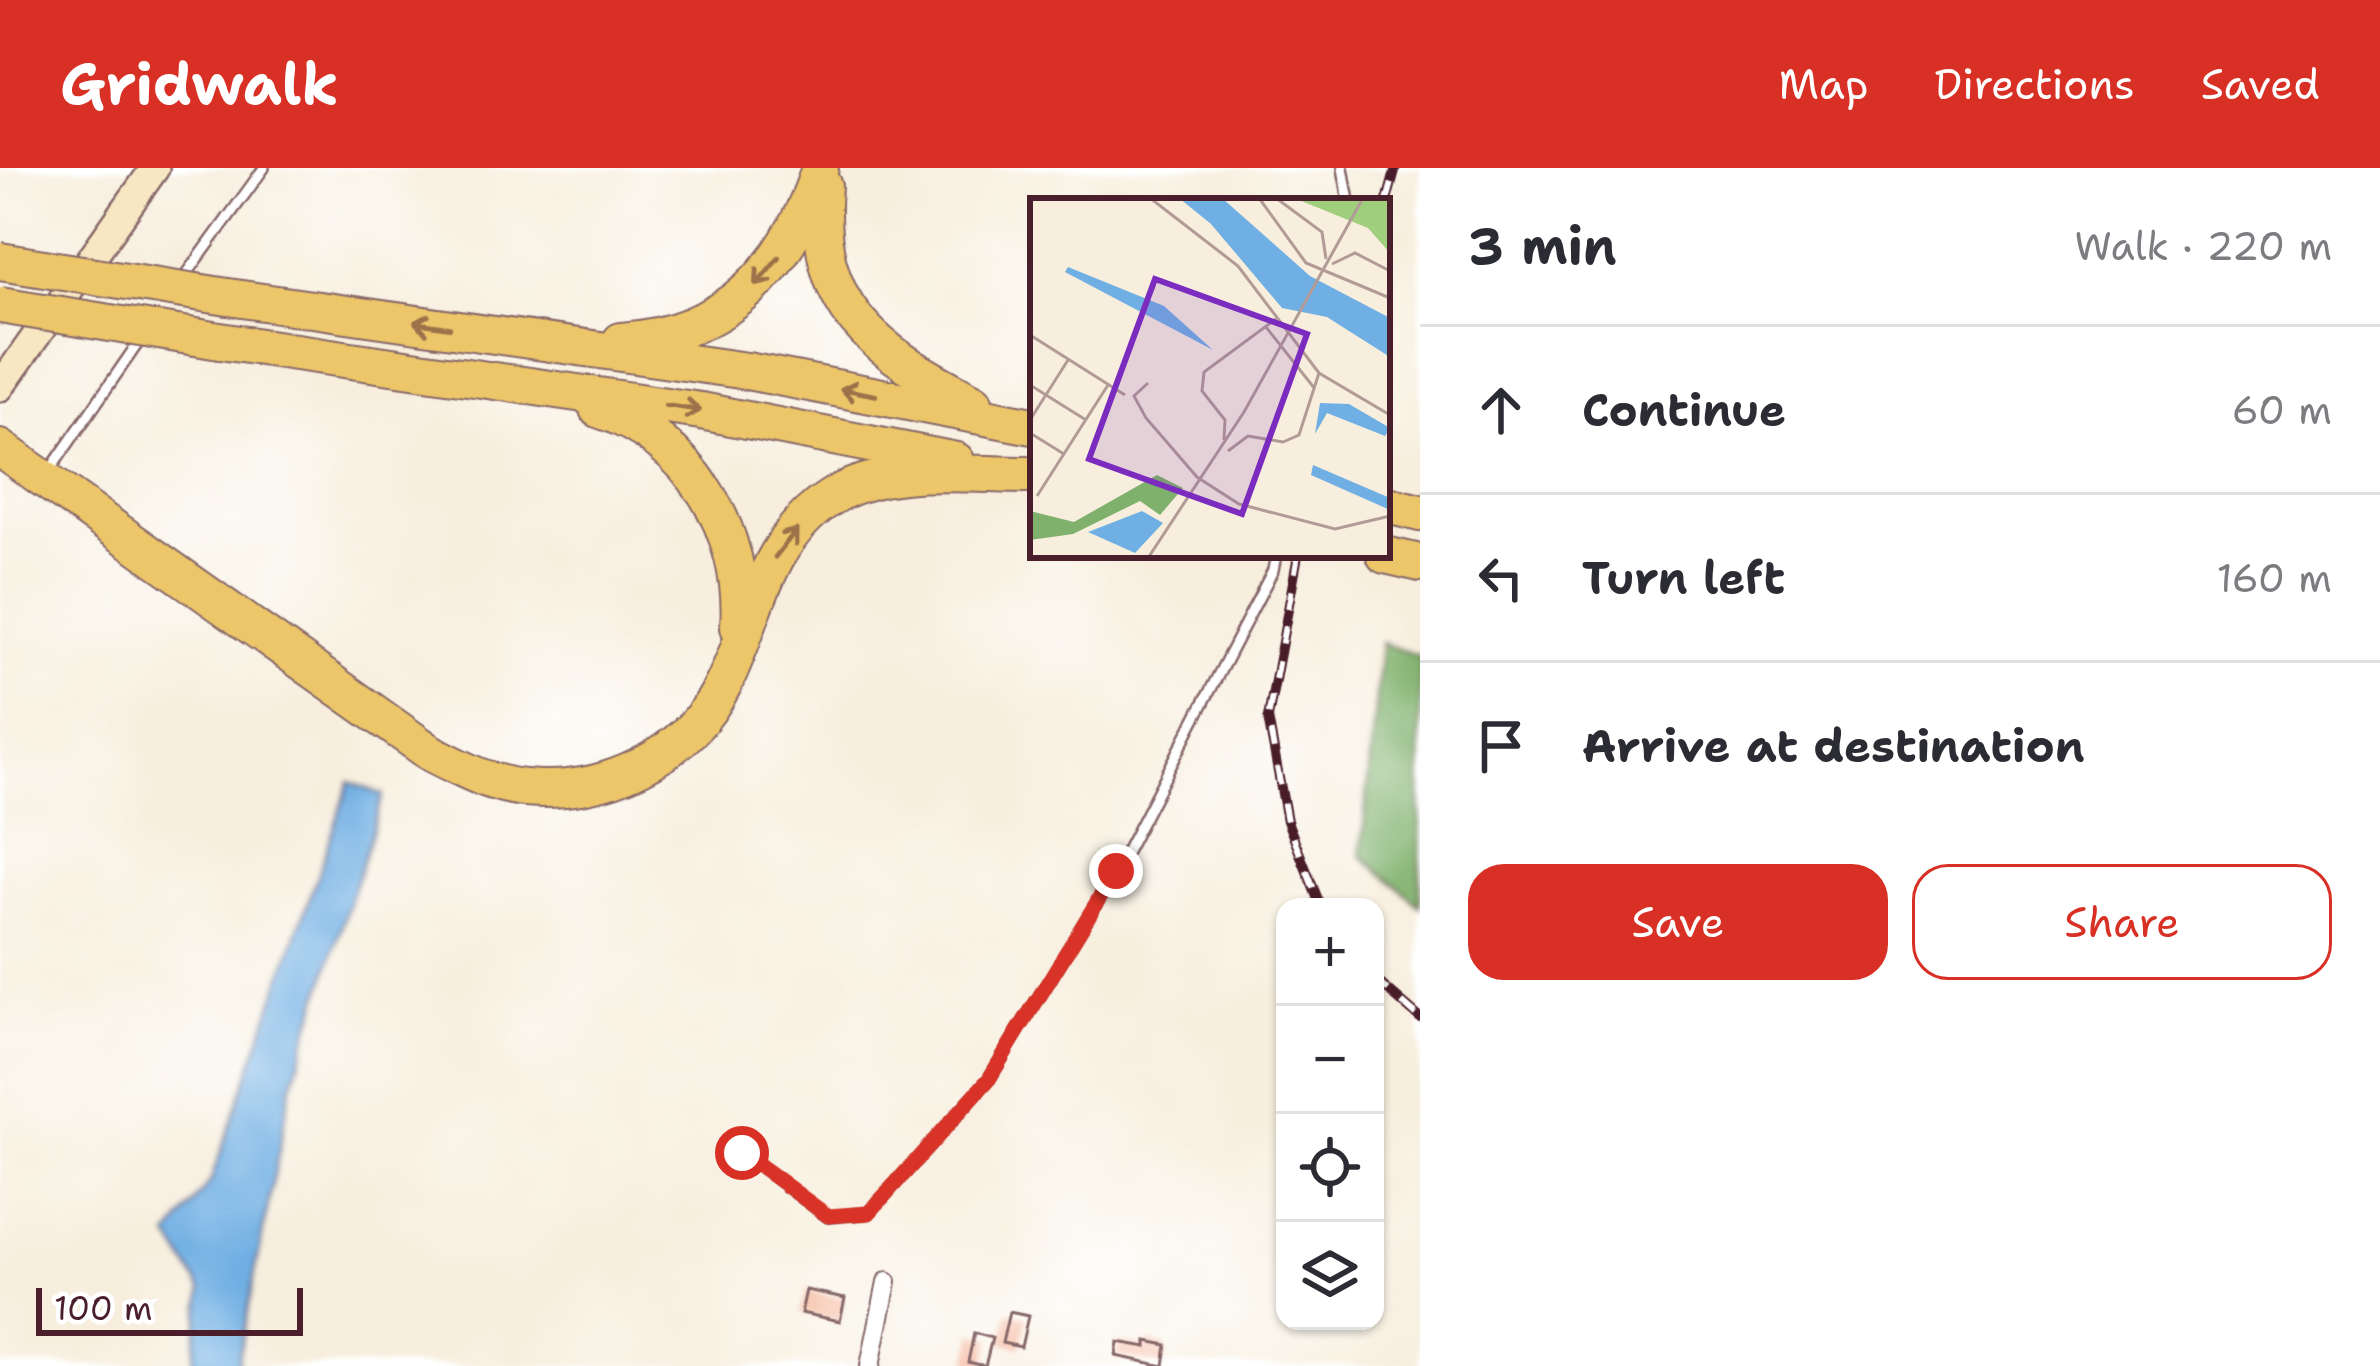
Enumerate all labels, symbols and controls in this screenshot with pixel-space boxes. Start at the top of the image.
text: Gridwalk [60,46,339,122]
text: Map [1779,56,1869,112]
text: Directions [1935,56,2135,112]
text: Saved [2201,56,2320,112]
inset map [1030,198,1390,558]
text: 3 min [1468,212,1617,280]
text: Walk · 220 m [2075,220,2332,272]
one-way arrow [754,255,782,286]
one-way arrow [413,313,452,336]
icon: ahead [1468,377,1534,443]
one-way arrow [840,380,879,402]
text: Continue [1582,380,1786,440]
text: 60 m [2232,384,2332,436]
one-way arrow [662,397,701,420]
one-way arrow [772,527,799,559]
icon: left [1468,545,1534,611]
text: Turn left [1582,548,1785,608]
text: 160 m [2217,552,2332,604]
icon: arrive [1468,713,1534,779]
text: Arrive at destination [1582,716,2085,776]
route end [1089,844,1143,898]
button: Save [1468,864,1888,980]
button: Share [1912,864,2332,980]
map controls [1276,898,1384,1330]
button: + [1276,898,1384,1006]
button: − [1276,1006,1384,1114]
button: locate [1276,1114,1384,1222]
route start [715,1126,769,1180]
button: layers [1276,1222,1384,1330]
scale bar [36,1282,303,1335]
text: 100 m [54,1286,153,1331]

